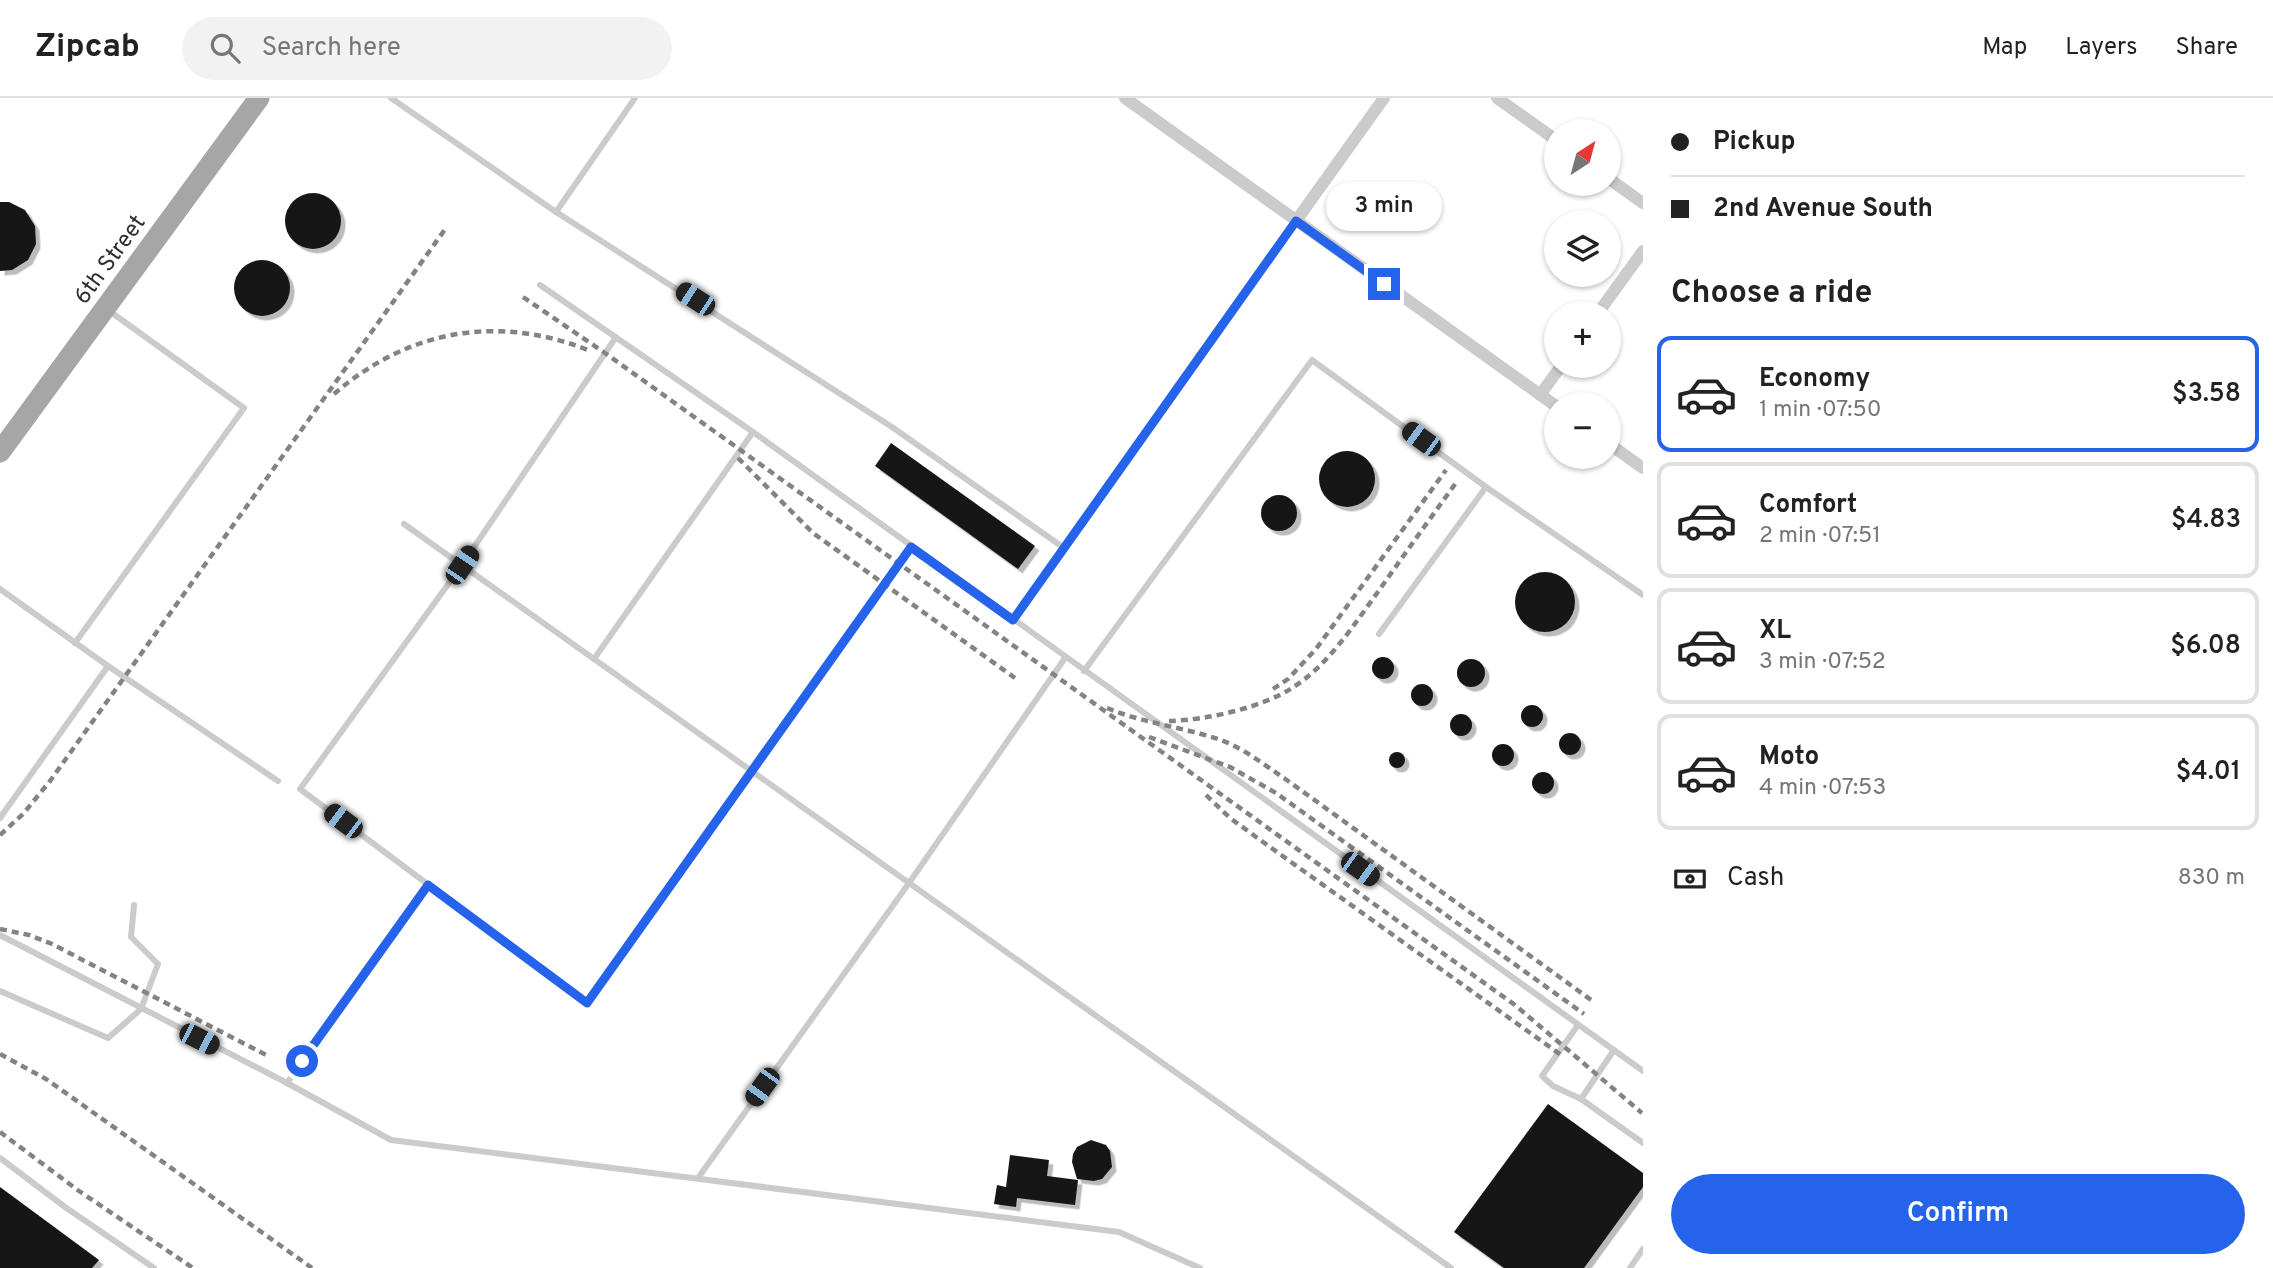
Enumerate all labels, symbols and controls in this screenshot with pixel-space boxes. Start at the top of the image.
search box [182,17,672,80]
text: Zipcab [35,27,140,69]
icon: search [206,29,244,67]
text: Search here [262,32,401,65]
text: Map [1982,33,2027,63]
text: Layers [2065,33,2137,63]
text: Share [2175,33,2238,63]
north arrow [1544,119,1620,196]
map controls [1544,119,1621,469]
text: Pickup [1713,126,1796,159]
callout: 3 min [1326,183,1442,232]
text: 3 min [1354,192,1414,221]
text: 2nd Avenue South [1713,193,1933,226]
street label: 6th Street [69,210,153,311]
button: layers [1544,210,1621,287]
route end [1368,268,1400,300]
text: Choose a ride [1671,274,1872,314]
car [672,279,719,319]
button: + [1544,301,1621,378]
icon: car [1675,363,1738,426]
text: Economy [1759,363,1870,396]
text: $3.58 [2172,378,2241,411]
button: − [1544,392,1621,469]
text: 1 min · 07:50 [1759,396,1881,425]
car [1398,418,1445,460]
icon: car [1675,489,1738,552]
text: Comfort [1759,489,1857,522]
text: $4.83 [2171,504,2241,537]
text: 2 min · 07:51 [1759,522,1881,551]
car [442,542,483,588]
icon: car [1675,615,1738,678]
text: XL [1759,615,1791,648]
text: $6.08 [2170,630,2241,663]
text: 3 min · 07:52 [1759,648,1886,677]
icon: car [1675,741,1738,804]
text: Moto [1759,741,1819,774]
text: $4.01 [2176,756,2241,789]
text: 4 min · 07:53 [1759,774,1886,803]
car [320,800,367,842]
car [1337,848,1384,890]
icon: cash [1671,860,1709,898]
text: Cash [1727,862,1784,895]
text: 830 m [2178,864,2245,893]
car [176,1020,223,1058]
route start [286,1045,318,1077]
car [742,1064,783,1110]
button: Confirm [1671,1174,2245,1254]

